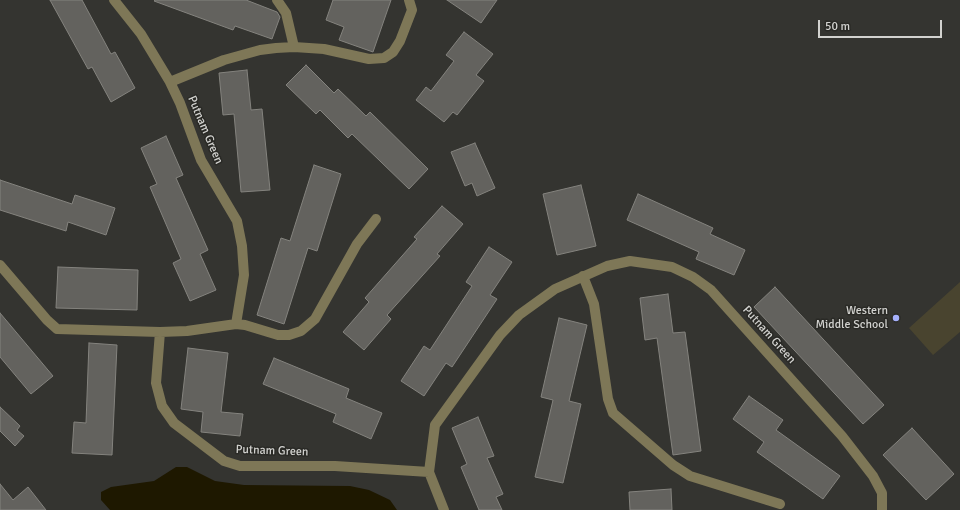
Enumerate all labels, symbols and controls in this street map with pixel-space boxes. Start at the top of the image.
scale bar [820,12,944,38]
text: 50 m [825,19,850,34]
street label: Putnam Green [184,94,226,166]
street label: Putnam Green [739,303,799,367]
place label: Western Middle School [815,304,888,332]
marker: Western Middle School [891,313,901,323]
street label: Putnam Green [235,443,309,459]

